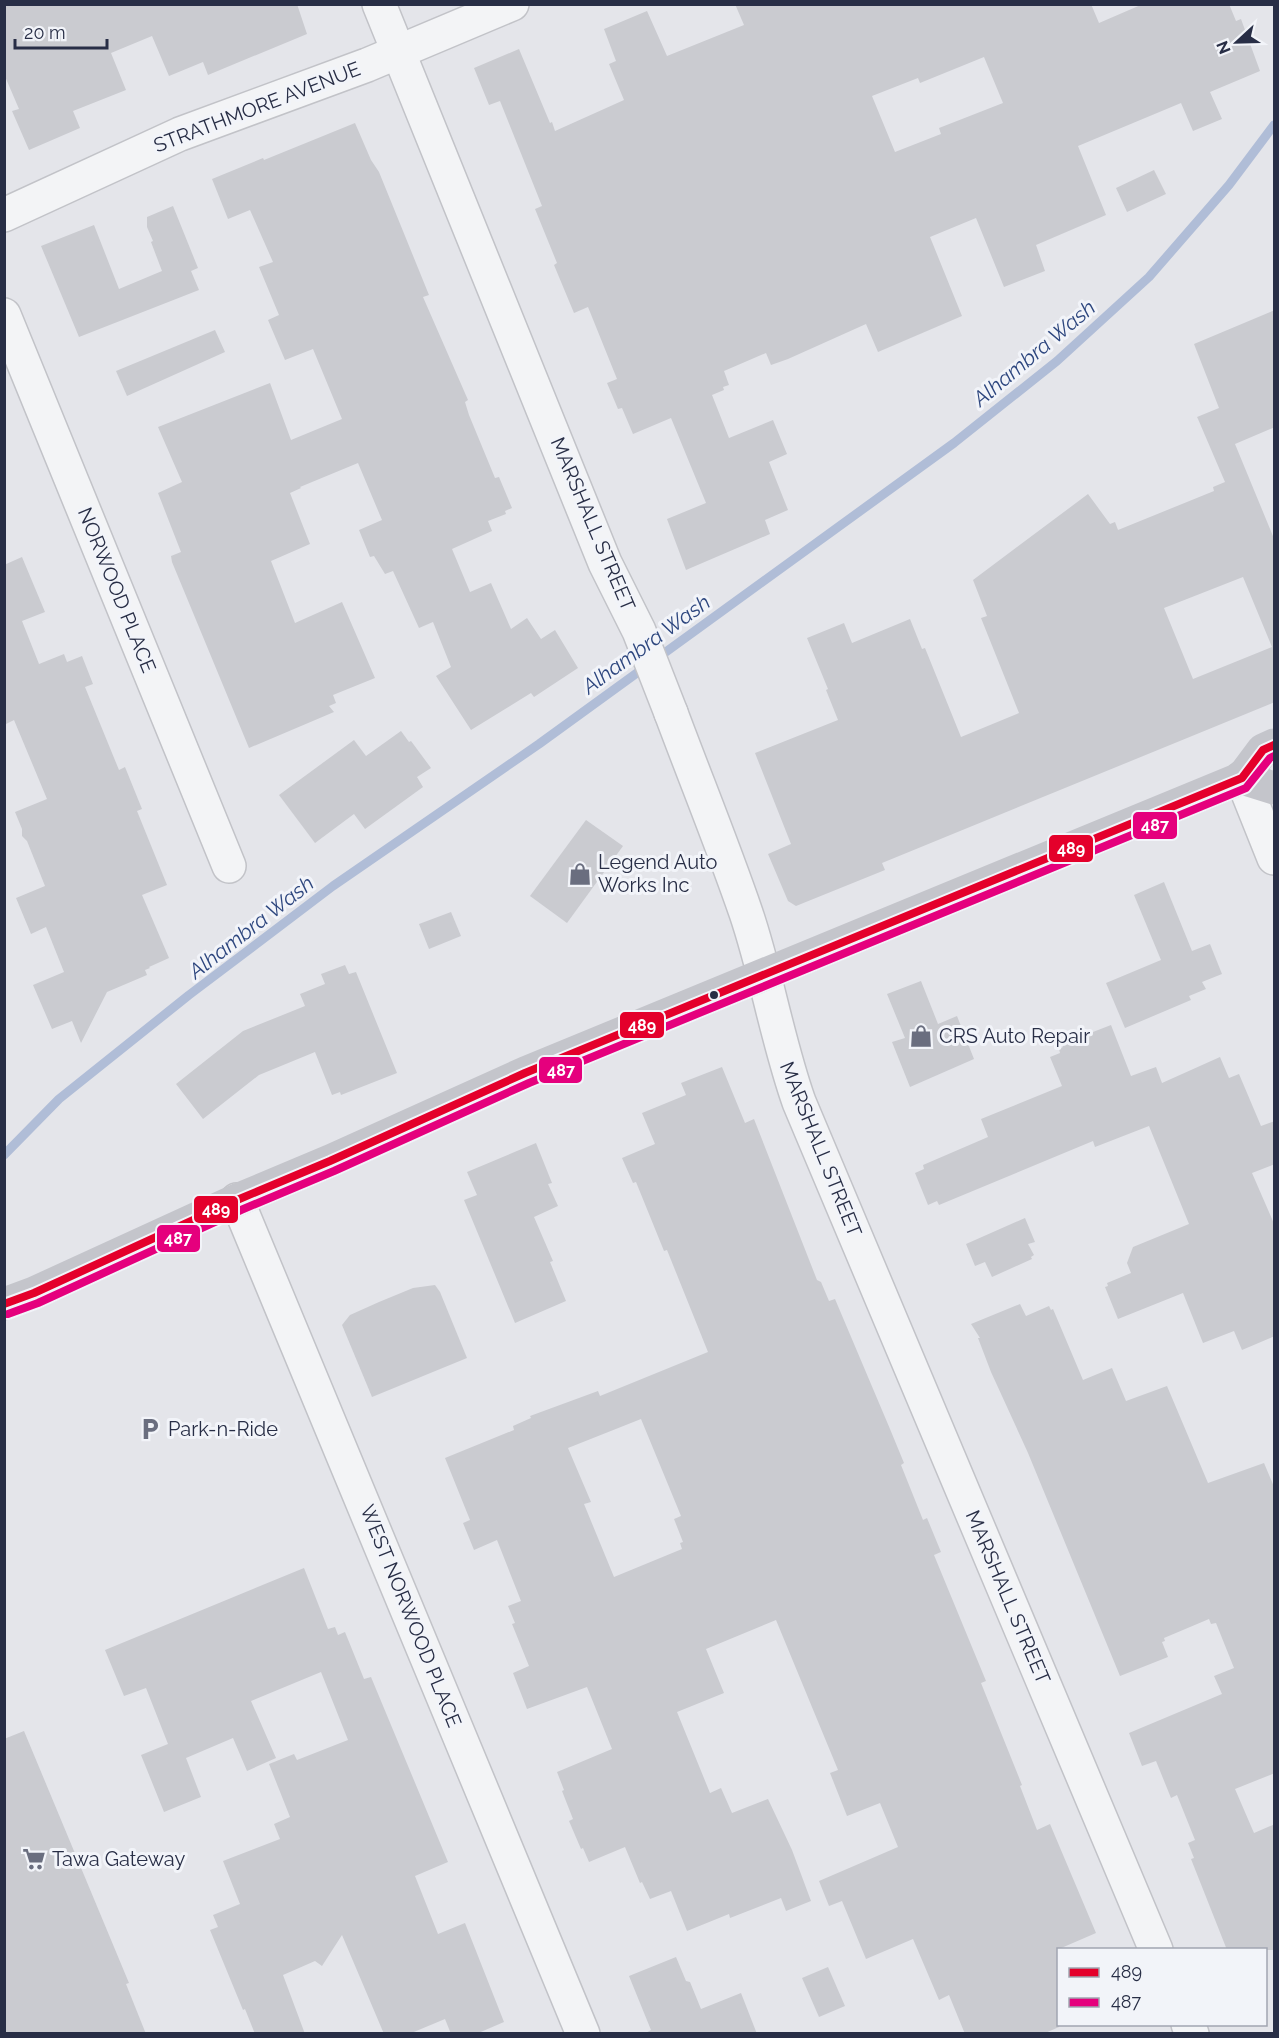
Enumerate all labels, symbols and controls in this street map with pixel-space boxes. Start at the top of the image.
scale bar [15,12,106,50]
north arrow [1207,12,1267,72]
text: 20 m [24,22,66,43]
text: N [1212,38,1235,57]
street label: STRATHMORE AVENUE [150,56,364,158]
water label: Alhambra Wash [967,295,1100,412]
street label: MARSHALL STREET [546,434,640,614]
street label: NORWOOD PLACE [73,504,161,676]
water label: Alhambra Wash [576,589,715,699]
line badge: 487 [1132,811,1178,840]
text: 487 [1141,816,1169,835]
line badge: 489 [1048,834,1094,863]
text: 489 [1057,839,1085,858]
place label: Legend Auto Works Inc [598,850,718,897]
shop icon: Legend Auto Works Inc [567,861,593,887]
water label: Alhambra Wash [183,870,319,984]
unlabelled marker [708,989,720,1001]
line badge: 489 [619,1011,665,1039]
text: 489 [628,1016,656,1035]
shop icon: CRS Auto Repair [908,1023,934,1049]
place label: CRS Auto Repair [939,1024,1090,1048]
line badge: 487 [538,1056,583,1084]
street label: MARSHALL STREET [775,1058,867,1240]
text: 487 [547,1061,575,1080]
line badge: 489 [193,1195,239,1224]
text: 489 [202,1200,230,1219]
line badge: 487 [156,1224,201,1253]
text: 487 [164,1229,192,1248]
parking icon: Park-n-Ride [137,1416,163,1442]
place label: Park-n-Ride [168,1417,278,1441]
street label: WEST NORWOOD PLACE [355,1501,467,1731]
street label: MARSHALL STREET [961,1507,1055,1687]
supermarket icon: Tawa Gateway [21,1846,47,1872]
place label: Tawa Gateway [52,1847,185,1871]
legend [1057,1948,1267,2026]
text: 489 [1111,1961,1142,1982]
text: 487 [1111,1991,1142,2012]

